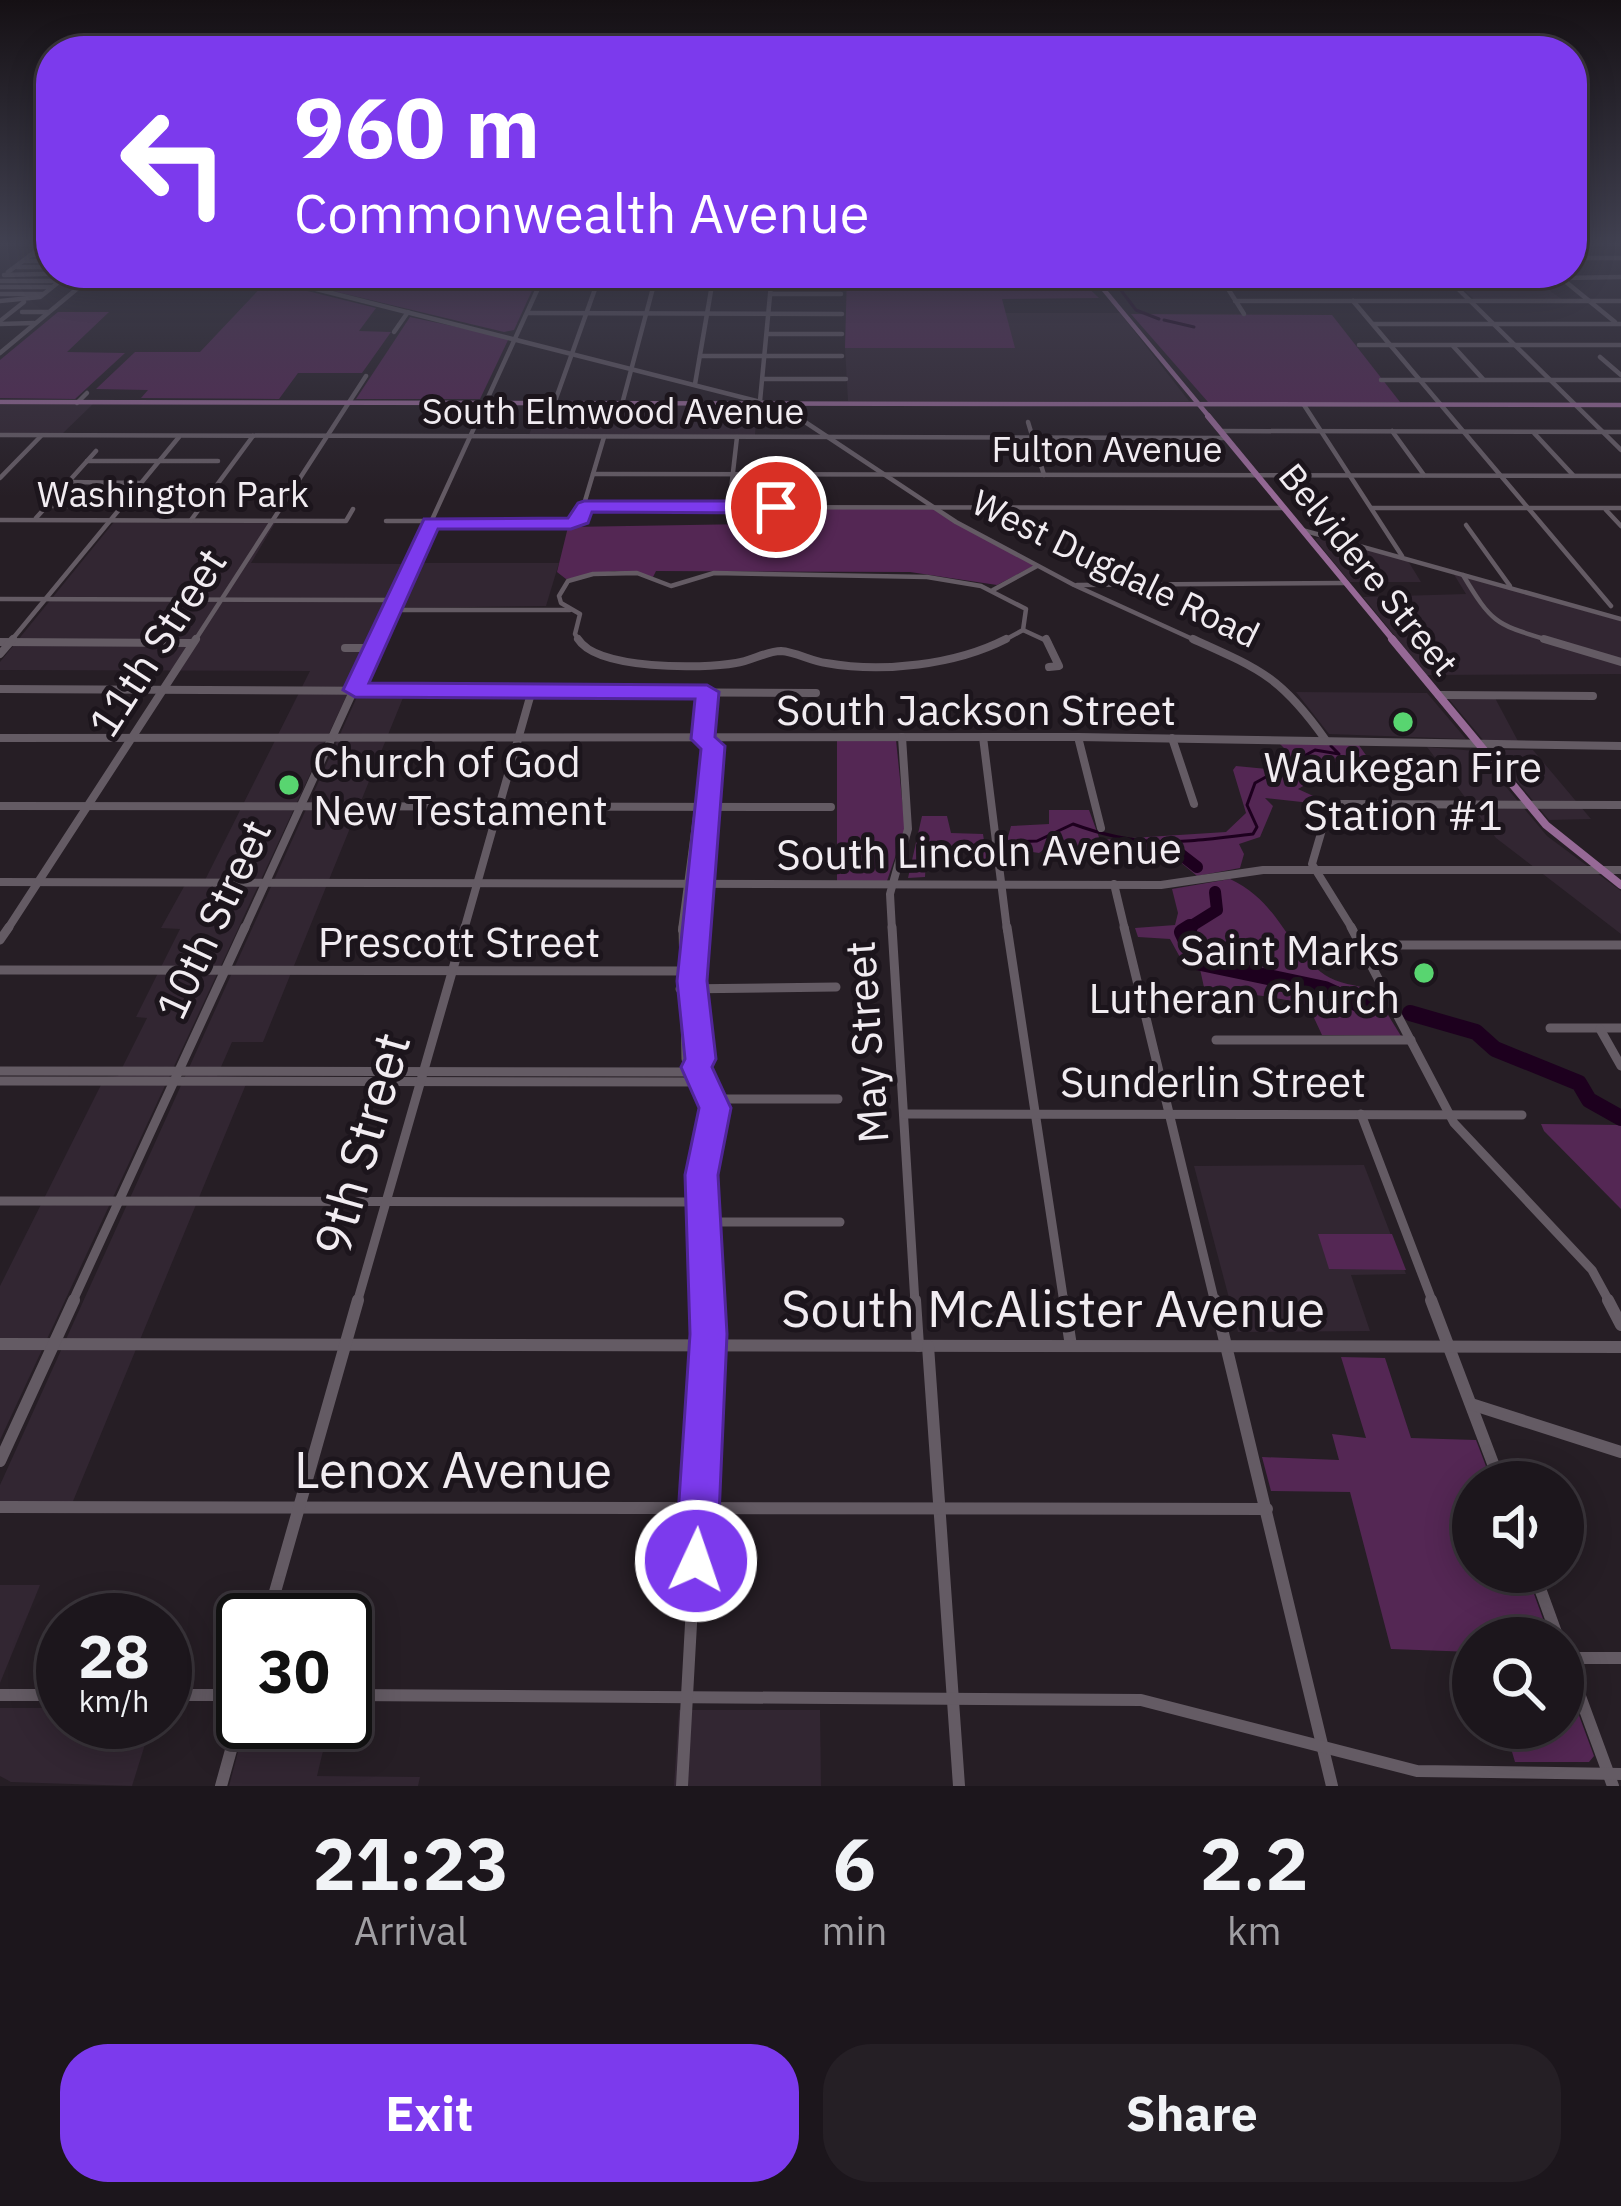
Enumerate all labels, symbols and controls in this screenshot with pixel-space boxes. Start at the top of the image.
text: 960 m [294,72,540,181]
icon: left [96,84,252,240]
text: Commonwealth Avenue [294,178,869,248]
street label: South Elmwood Avenue [422,387,804,434]
street label: Fulton Avenue [991,425,1223,472]
street label: Belvidere Street [1269,453,1469,685]
pin [725,456,827,558]
street label: Washington Park [37,470,309,517]
icon: arrive [743,474,809,540]
street label: West Dugdale Road [965,478,1267,658]
street label: 11th Street [76,537,238,747]
street label: South Jackson Street [776,682,1176,737]
marker: Waukegan Fire Station #1 [1390,709,1416,735]
place label: Church of God New Testament [313,734,608,837]
place label: Waukegan Fire Station #1 [1264,739,1542,842]
marker: Church of God New Testament [276,772,302,798]
street label: 10th Street [143,810,283,1028]
street label: South Lincoln Avenue [776,820,1182,882]
street label: Prescott Street [318,914,600,969]
place label: Saint Marks Lutheran Church [1088,922,1400,1025]
street label: May Street [832,939,900,1145]
marker: Saint Marks Lutheran Church [1411,960,1437,986]
street label: 9th Street [298,1025,424,1263]
street label: Sunderlin Street [1060,1054,1366,1109]
street label: South McAlister Avenue [781,1275,1325,1341]
street label: Lenox Avenue [294,1436,612,1502]
map controls [1452,1461,1584,1749]
button: sound [1452,1461,1584,1593]
position arrow [633,1498,759,1624]
speed limit sign: 30 [216,1593,372,1749]
text: 28 [78,1616,150,1695]
button: search [1452,1617,1584,1749]
text: km/h [79,1681,149,1720]
text: 21:23 [312,1816,509,1910]
text: 6 [833,1816,876,1910]
text: 2.2 [1200,1816,1309,1910]
text: Arrival [354,1905,468,1956]
text: min [821,1905,887,1956]
text: km [1227,1905,1282,1956]
button: Exit [60,2044,799,2182]
button: Share [823,2044,1561,2182]

